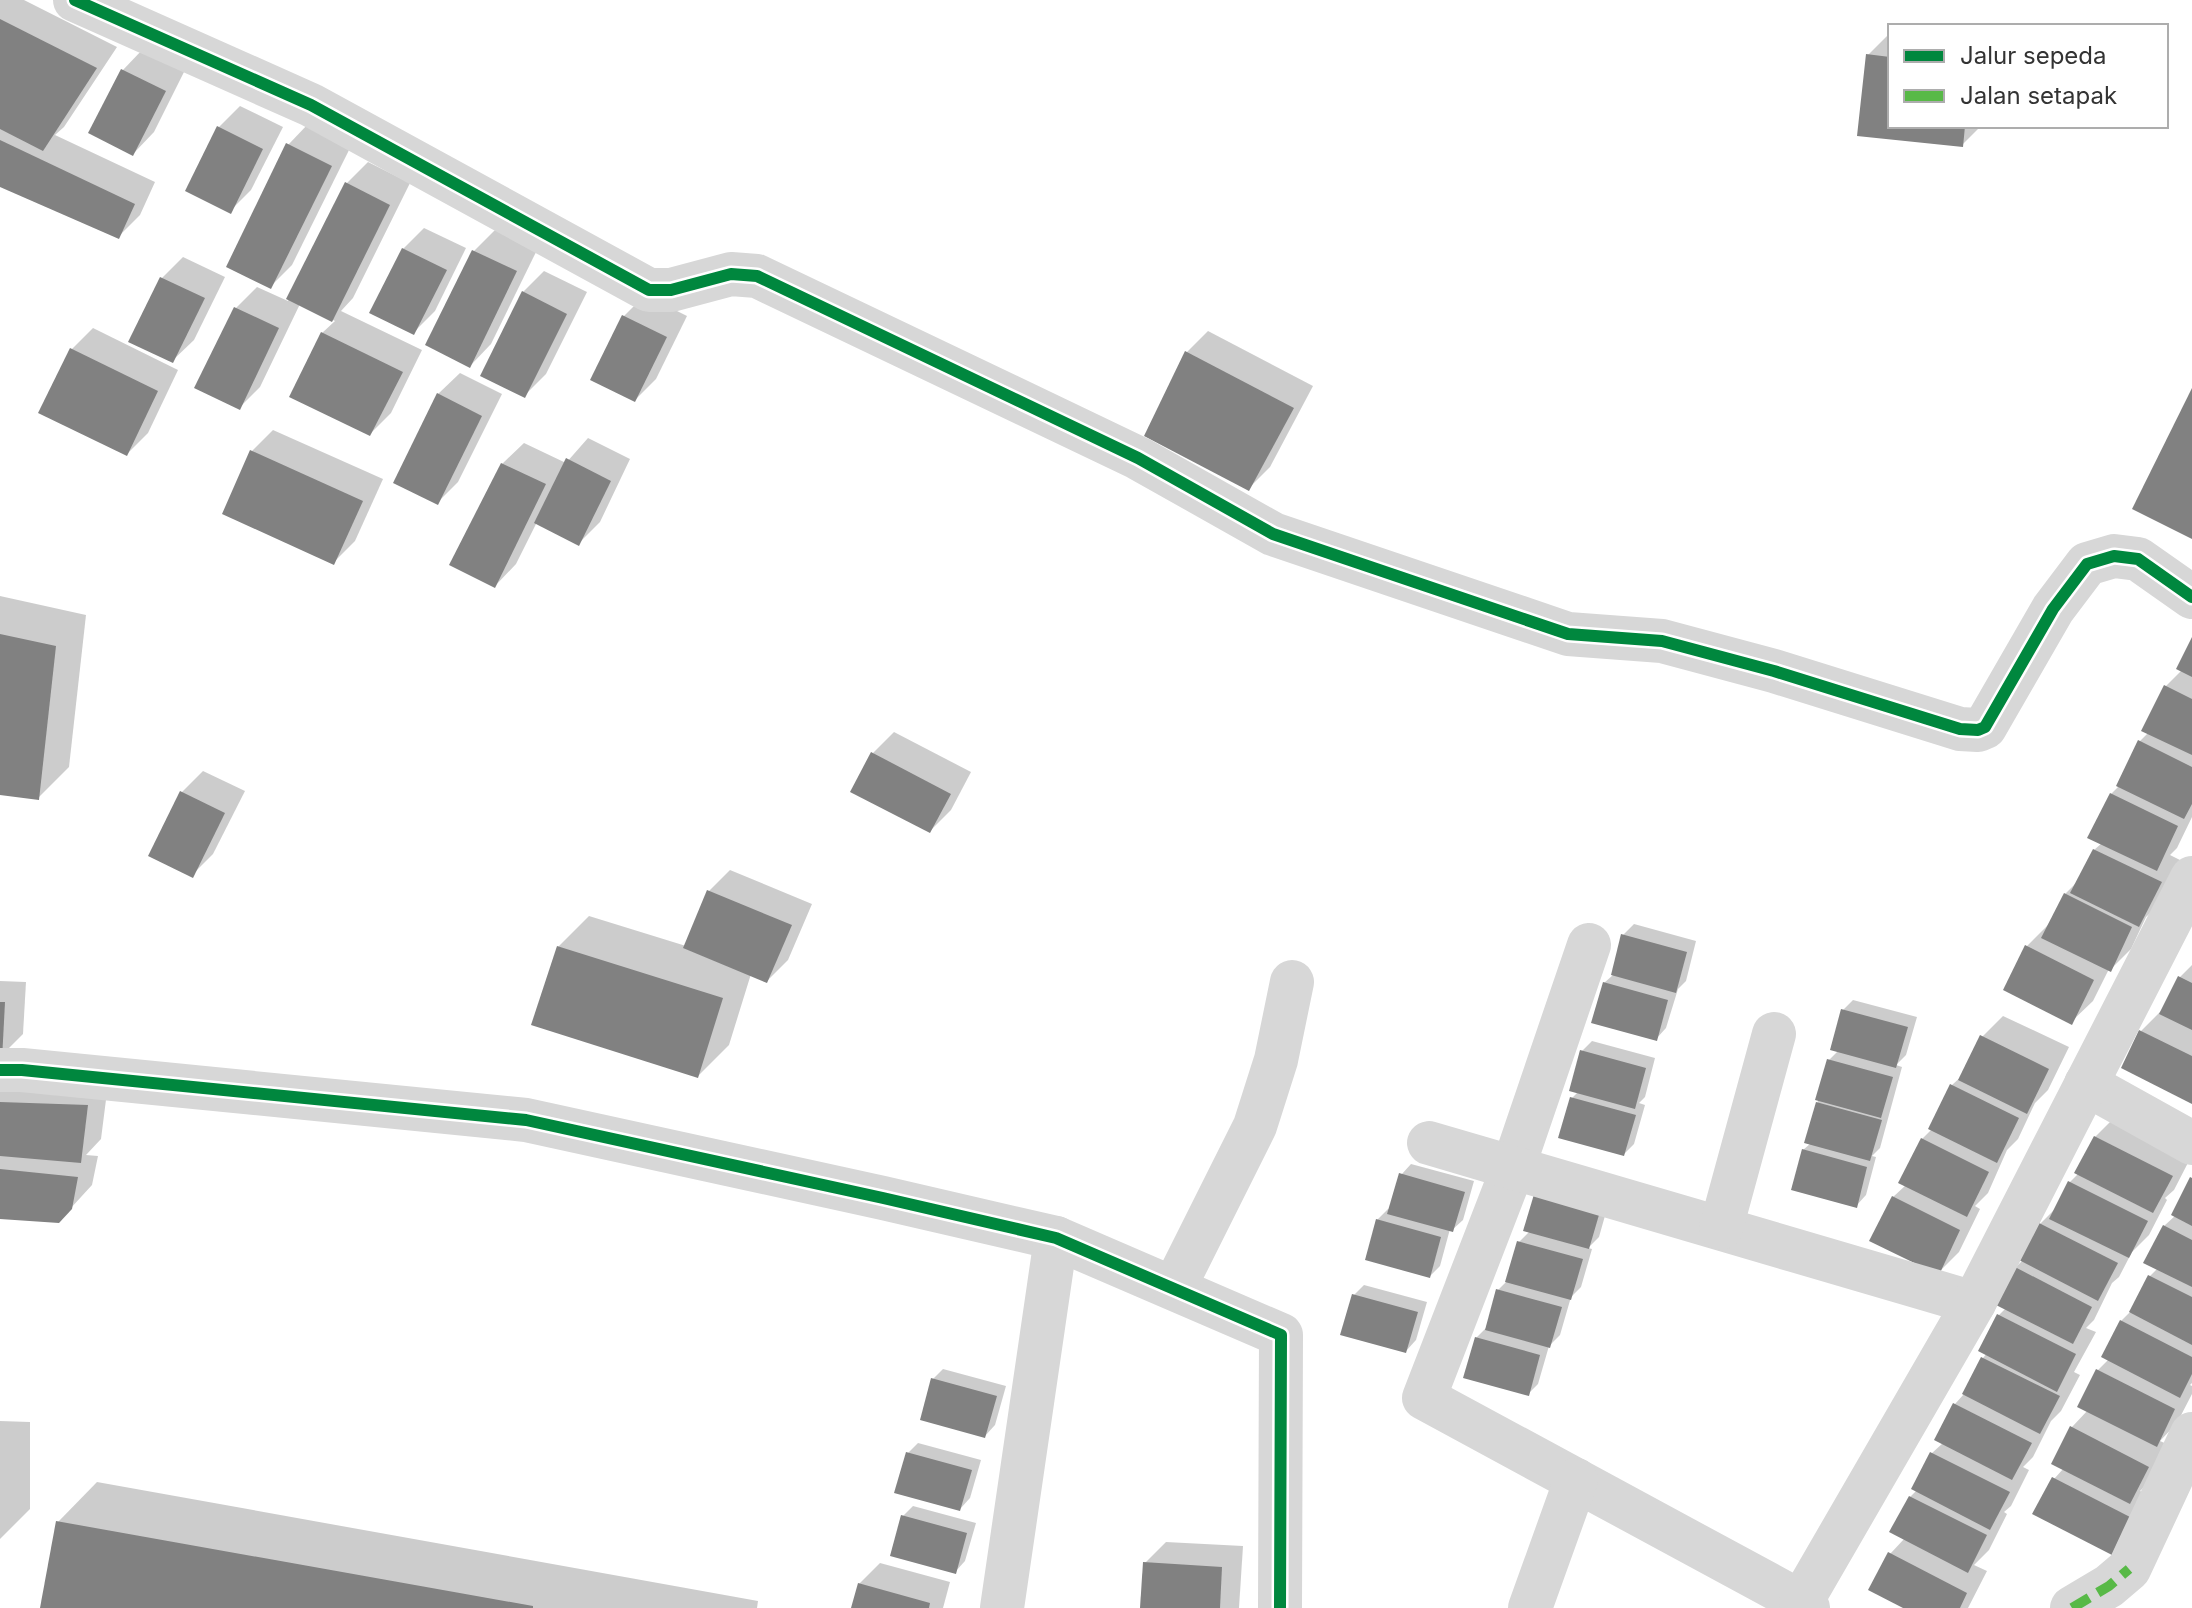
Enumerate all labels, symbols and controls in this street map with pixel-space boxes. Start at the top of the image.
legend [1888,24,2168,128]
text: Jalur sepeda [1960,41,2106,70]
text: Jalan setapak [1960,81,2117,110]

